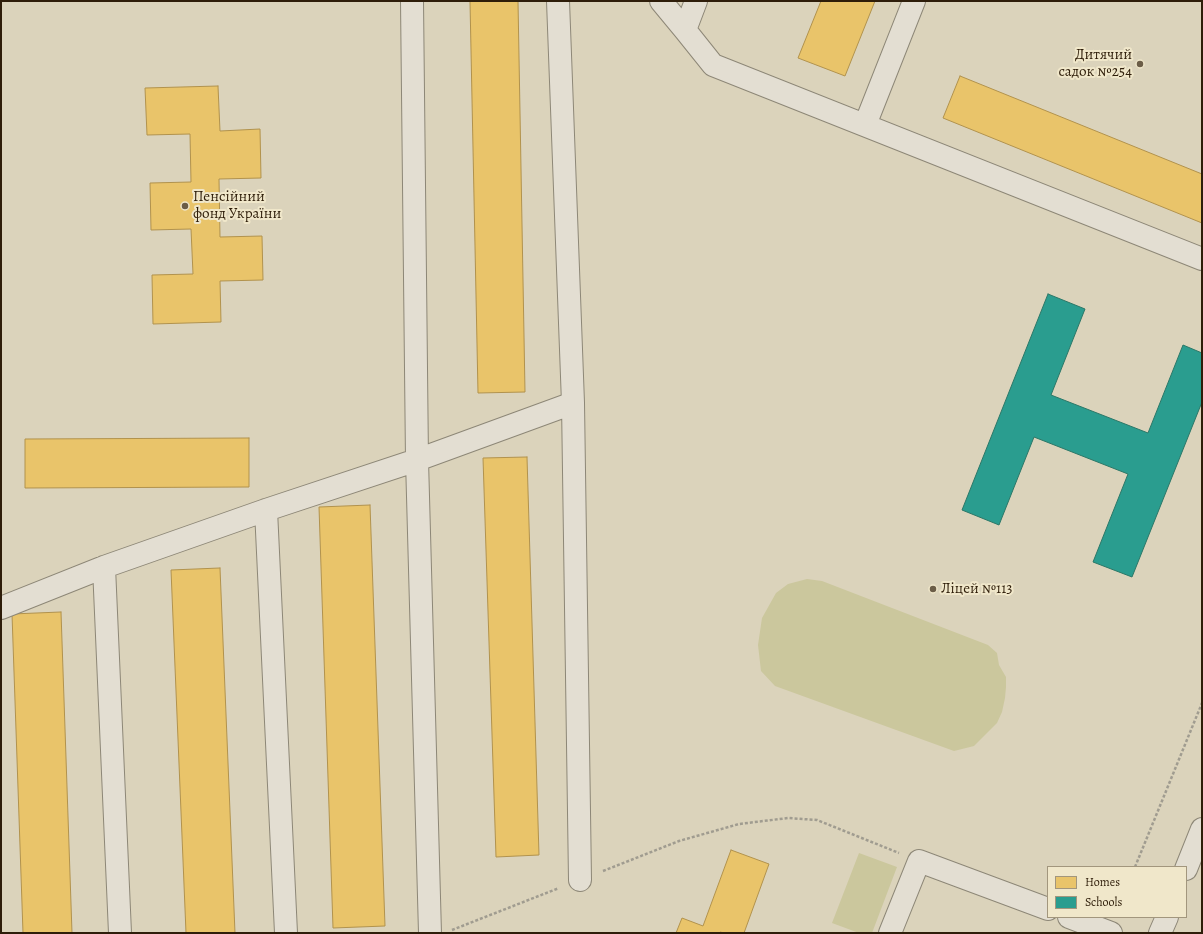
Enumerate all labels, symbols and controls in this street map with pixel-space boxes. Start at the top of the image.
place label: Дитячий садок №254 [1058,46,1132,81]
marker: Дитячий садок №254 [1135,59,1145,69]
place label: Пенсійний фонд України [193,188,281,223]
marker: Пенсійний фонд України [180,201,190,211]
place label: Ліцей №113 [941,580,1013,598]
marker: Ліцей №113 [928,584,938,594]
legend [1047,866,1187,918]
text: Homes [1085,874,1120,890]
text: Schools [1085,894,1122,910]

